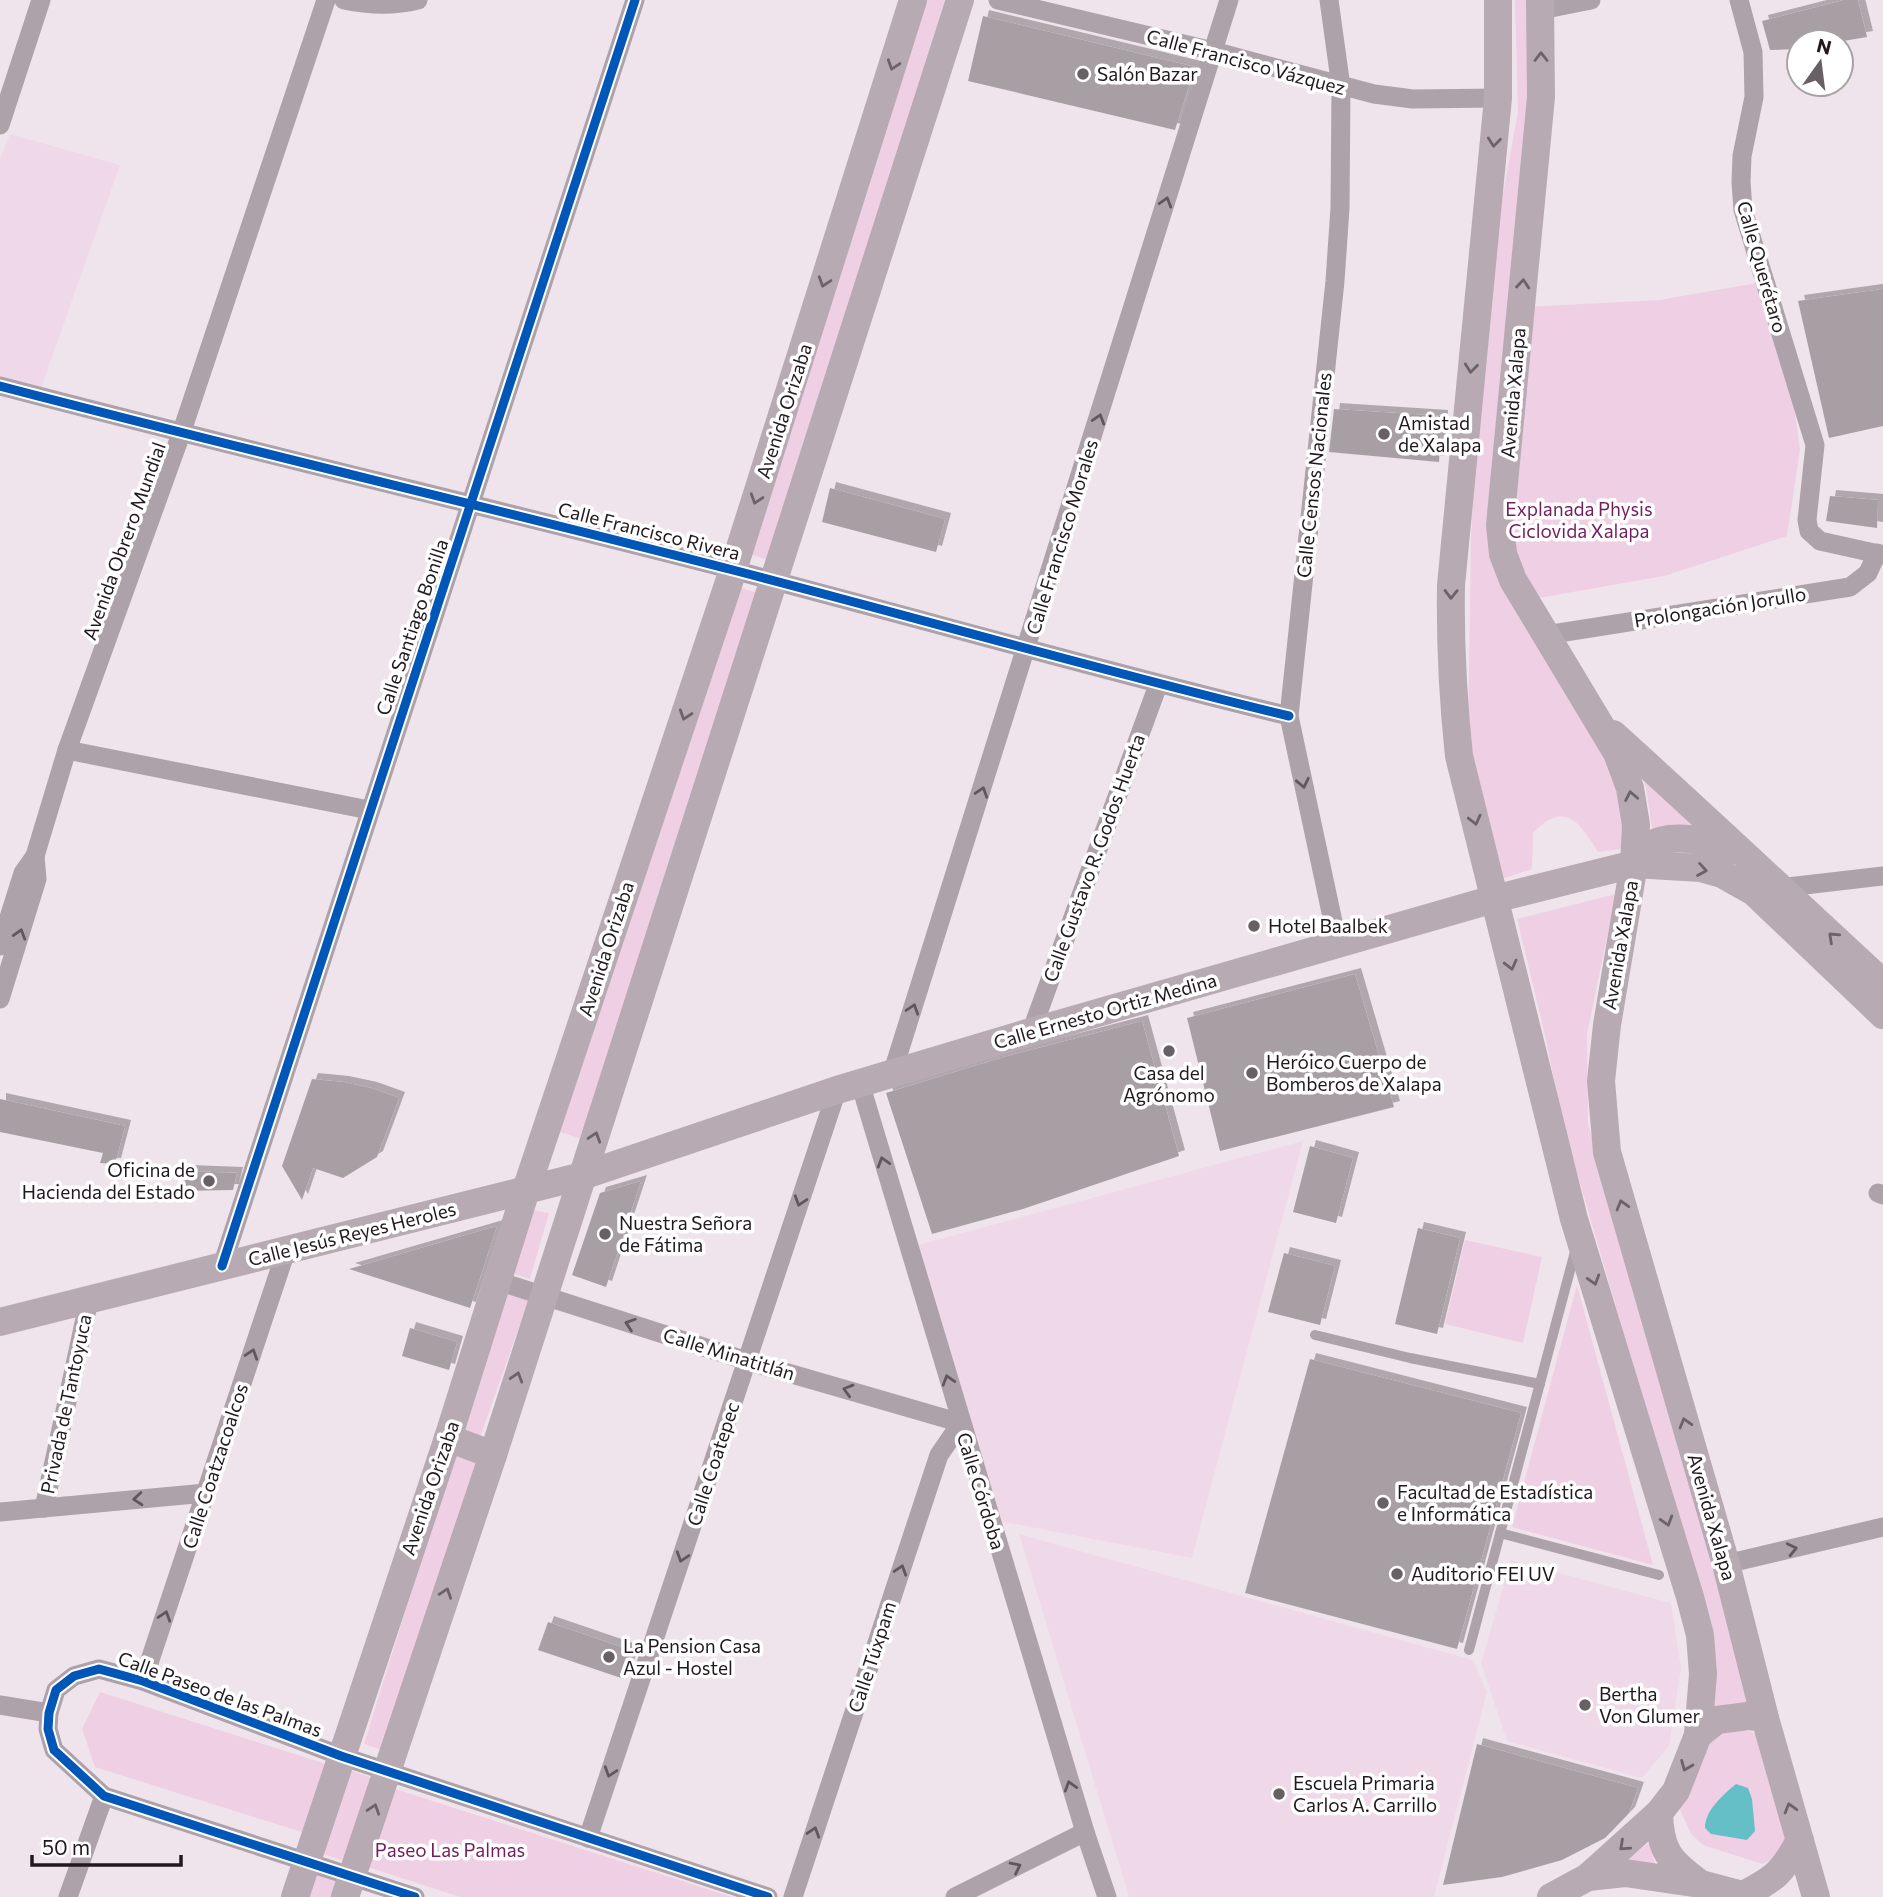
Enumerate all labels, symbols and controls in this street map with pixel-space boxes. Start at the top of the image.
street label: Calle Francisco Vázquez [1144,24,1348,99]
north arrow [1785,28,1855,98]
text: N [1815,33,1834,59]
one-way arrow [1533,52,1549,62]
one-way arrow [887,58,901,71]
place label: Salón Bazar [1097,62,1198,85]
marker: Salón Bazar [1075,66,1091,82]
one-way arrow [1487,136,1502,147]
one-way arrow [1158,196,1172,209]
street label: Calle Querétaro [1733,198,1792,335]
one-way arrow [818,276,833,288]
one-way arrow [1516,278,1531,290]
street label: Avenida Xalapa [1495,327,1530,459]
street label: Avenida Orizaba [751,340,816,481]
one-way arrow [1464,363,1479,374]
street label: Calle Censos Nacionales [1291,371,1336,579]
place label: Amistad de Xalapa [1398,411,1481,456]
one-way arrow [1090,413,1105,425]
marker: Amistad de Xalapa [1376,426,1392,442]
street label: Calle Francisco Morales [1021,437,1102,637]
street label: Avenida Obrero Mundial [77,439,170,643]
one-way arrow [749,493,764,505]
street label: Calle Francisco Rivera [556,497,743,564]
park label: Explanada Physis Ciclovida Xalapa [1505,497,1653,542]
street label: Calle Santiago Bonilla [371,536,453,718]
street label: Prolongación Jorullo [1632,582,1808,631]
one-way arrow [1443,590,1459,600]
one-way arrow [679,708,693,721]
street label: Calle Gustavo R. Godos Huerta [1038,731,1149,985]
one-way arrow [1295,777,1310,789]
one-way arrow [973,787,988,799]
one-way arrow [1624,790,1639,802]
one-way arrow [1466,814,1481,826]
one-way arrow [1696,861,1708,876]
street label: Avenida Orizaba [573,878,638,1019]
street label: Avenida Xalapa [1597,878,1642,1011]
place label: Hotel Baalbek [1268,914,1388,937]
marker: Hotel Baalbek [1246,918,1262,934]
one-way arrow [12,928,27,940]
one-way arrow [1828,933,1841,945]
one-way arrow [1503,959,1517,971]
street label: Calle Ernesto Ortiz Medina [991,968,1219,1053]
one-way arrow [905,1003,919,1016]
marker: Casa del Agrónomo [1161,1043,1177,1059]
place label: Heróico Cuerpo de Bomberos de Xalapa [1266,1050,1442,1095]
place label: Casa del Agrónomo [1123,1061,1215,1106]
marker: Heróico Cuerpo de Bomberos de Xalapa [1244,1065,1260,1081]
one-way arrow [586,1131,601,1143]
one-way arrow [877,1156,892,1168]
place label: Oficina de Hacienda del Estado [22,1158,195,1203]
marker: Oficina de Hacienda del Estado [201,1173,217,1189]
one-way arrow [794,1195,808,1207]
street label: Calle Jesús Reyes Heroles [246,1197,458,1270]
one-way arrow [1616,1199,1631,1211]
place label: Nuestra Señora de Fátima [619,1211,752,1256]
marker: Nuestra Señora de Fátima [597,1226,613,1242]
one-way arrow [1586,1273,1600,1286]
street label: Privada de Tantoyuca [35,1312,96,1496]
one-way arrow [625,1317,637,1332]
street label: Calle Minatitlán [661,1323,798,1384]
one-way arrow [243,1348,258,1360]
one-way arrow [509,1371,524,1383]
one-way arrow [942,1374,957,1386]
street label: Calle Coatzacoalcos [177,1380,252,1551]
one-way arrow [842,1383,854,1398]
street label: Calle Coatepec [682,1399,743,1529]
one-way arrow [1679,1417,1694,1429]
street label: Avenida Orizaba [396,1418,463,1558]
street label: Calle Córdoba [953,1429,1010,1552]
street label: Avenida Xalapa [1683,1451,1742,1583]
place label: Facultad de Estadística e Informática [1397,1480,1593,1525]
one-way arrow [132,1491,143,1506]
marker: Facultad de Estadística e Informática [1375,1495,1391,1511]
one-way arrow [1659,1515,1674,1527]
one-way arrow [1786,1542,1798,1557]
one-way arrow [676,1550,690,1562]
place label: Auditorio FEI UV [1411,1562,1555,1585]
one-way arrow [893,1564,907,1576]
marker: Auditorio FEI UV [1389,1566,1405,1582]
one-way arrow [438,1587,452,1600]
street label: Calle Túxpam [843,1598,900,1715]
one-way arrow [157,1611,171,1623]
place label: La Pension Casa Azul - Hostel [623,1634,761,1679]
street label: Calle Paseo de las Palmas [115,1646,325,1741]
marker: La Pension Casa Azul - Hostel [601,1649,617,1665]
place label: Bertha Von Glumer [1599,1682,1701,1727]
marker: Bertha Von Glumer [1577,1697,1593,1713]
one-way arrow [1681,1759,1695,1771]
one-way arrow [604,1766,618,1778]
place label: Escuela Primaria Carlos A. Carrillo [1293,1771,1437,1816]
one-way arrow [1064,1780,1079,1792]
marker: Escuela Primaria Carlos A. Carrillo [1271,1786,1287,1802]
one-way arrow [1784,1802,1799,1814]
one-way arrow [365,1803,380,1815]
scale bar [32,1824,180,1868]
one-way arrow [806,1827,821,1839]
text: 50 m [42,1834,90,1859]
one-way arrow [1619,1837,1632,1850]
park label: Paseo Las Palmas [375,1838,525,1861]
one-way arrow [1009,1861,1021,1875]

